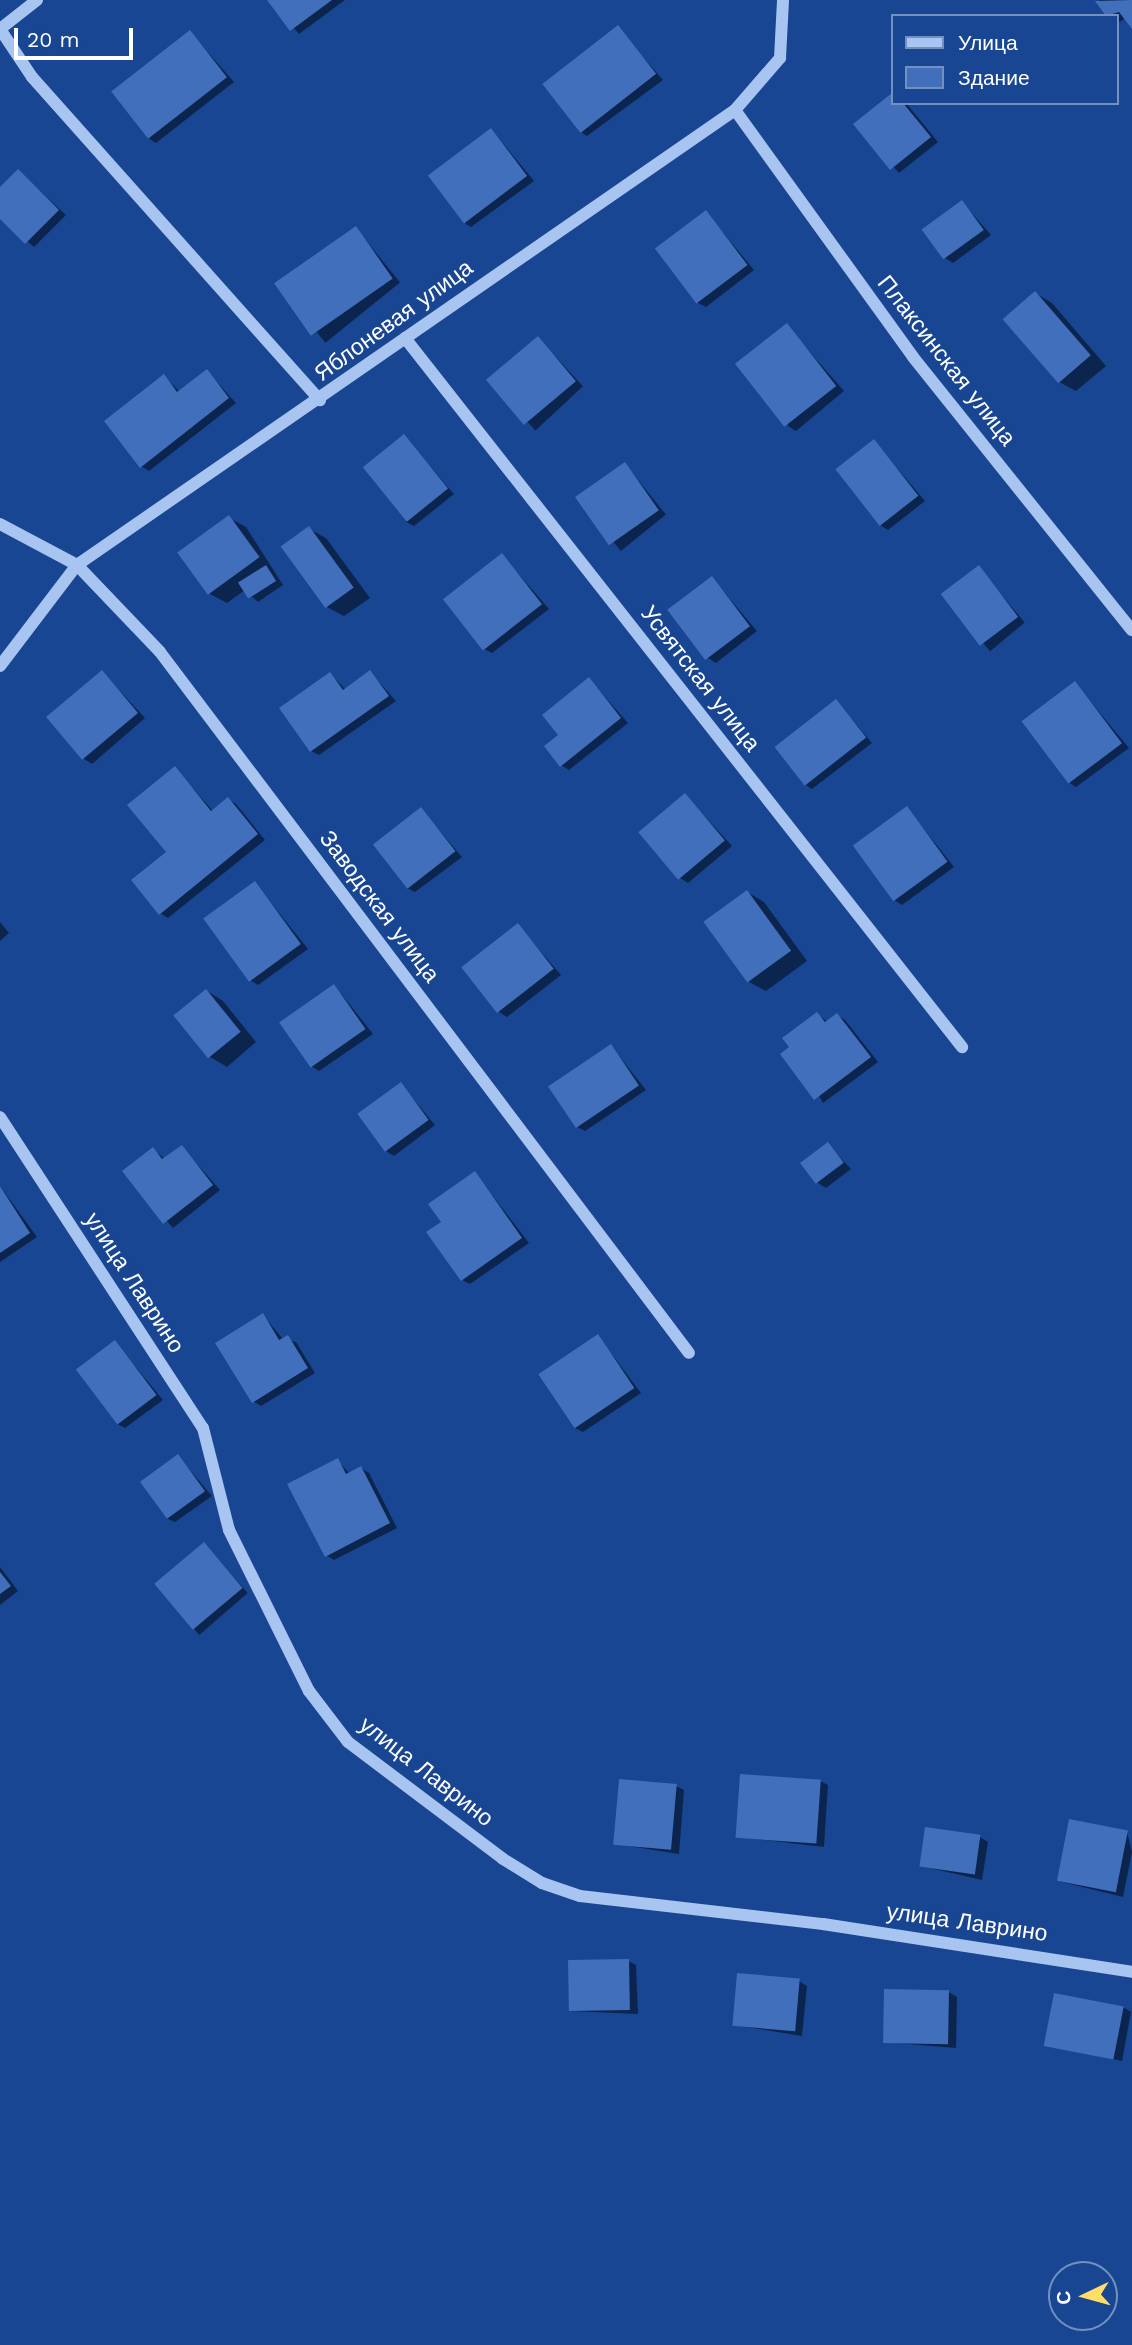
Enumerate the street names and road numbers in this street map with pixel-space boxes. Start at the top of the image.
street label: Яблоневая улица [309,254,479,388]
street label: Плаксинская улица [871,270,1021,452]
street label: Усвятская улица [634,601,766,757]
street label: Заводская улица [313,826,445,988]
street label: улица Лаврино [78,1207,190,1359]
street label: улица Лаврино [354,1711,498,1833]
street label: улица Лаврино [885,1898,1049,1948]

